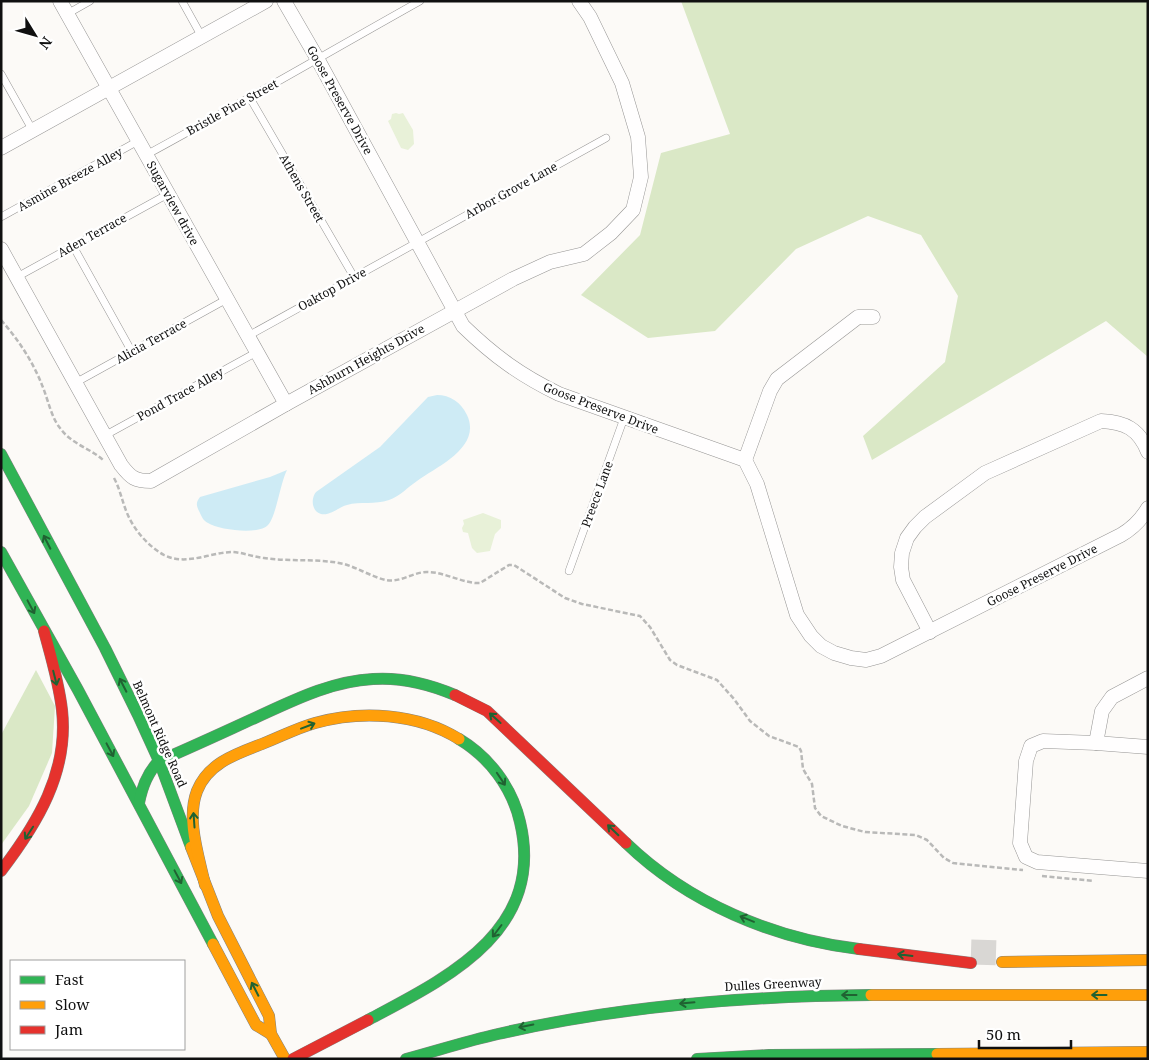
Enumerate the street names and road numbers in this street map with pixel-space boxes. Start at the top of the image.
street label: Goose Preserve Drive [303,42,377,158]
street label: Bristle Pine Street [183,75,281,139]
street label: Asmine Breeze Alley [15,143,126,215]
street label: Athens Street [276,151,328,225]
street label: Sugarview drive [143,158,203,248]
street label: Arbor Grove Lane [462,158,560,222]
street label: Aden Terrace [55,209,129,261]
street label: Oaktop Drive [295,263,369,315]
street label: Alicia Terrace [112,314,190,368]
street label: Ashburn Heights Drive [305,320,427,398]
street label: Pond Trace Alley [134,363,226,425]
street label: Goose Preserve Drive [541,378,661,438]
street label: Preece Lane [577,458,617,530]
street label: Goose Preserve Drive [984,540,1100,610]
street label: Belmont Ridge Road [129,678,191,791]
street label: Dulles Greenway [724,973,822,995]

